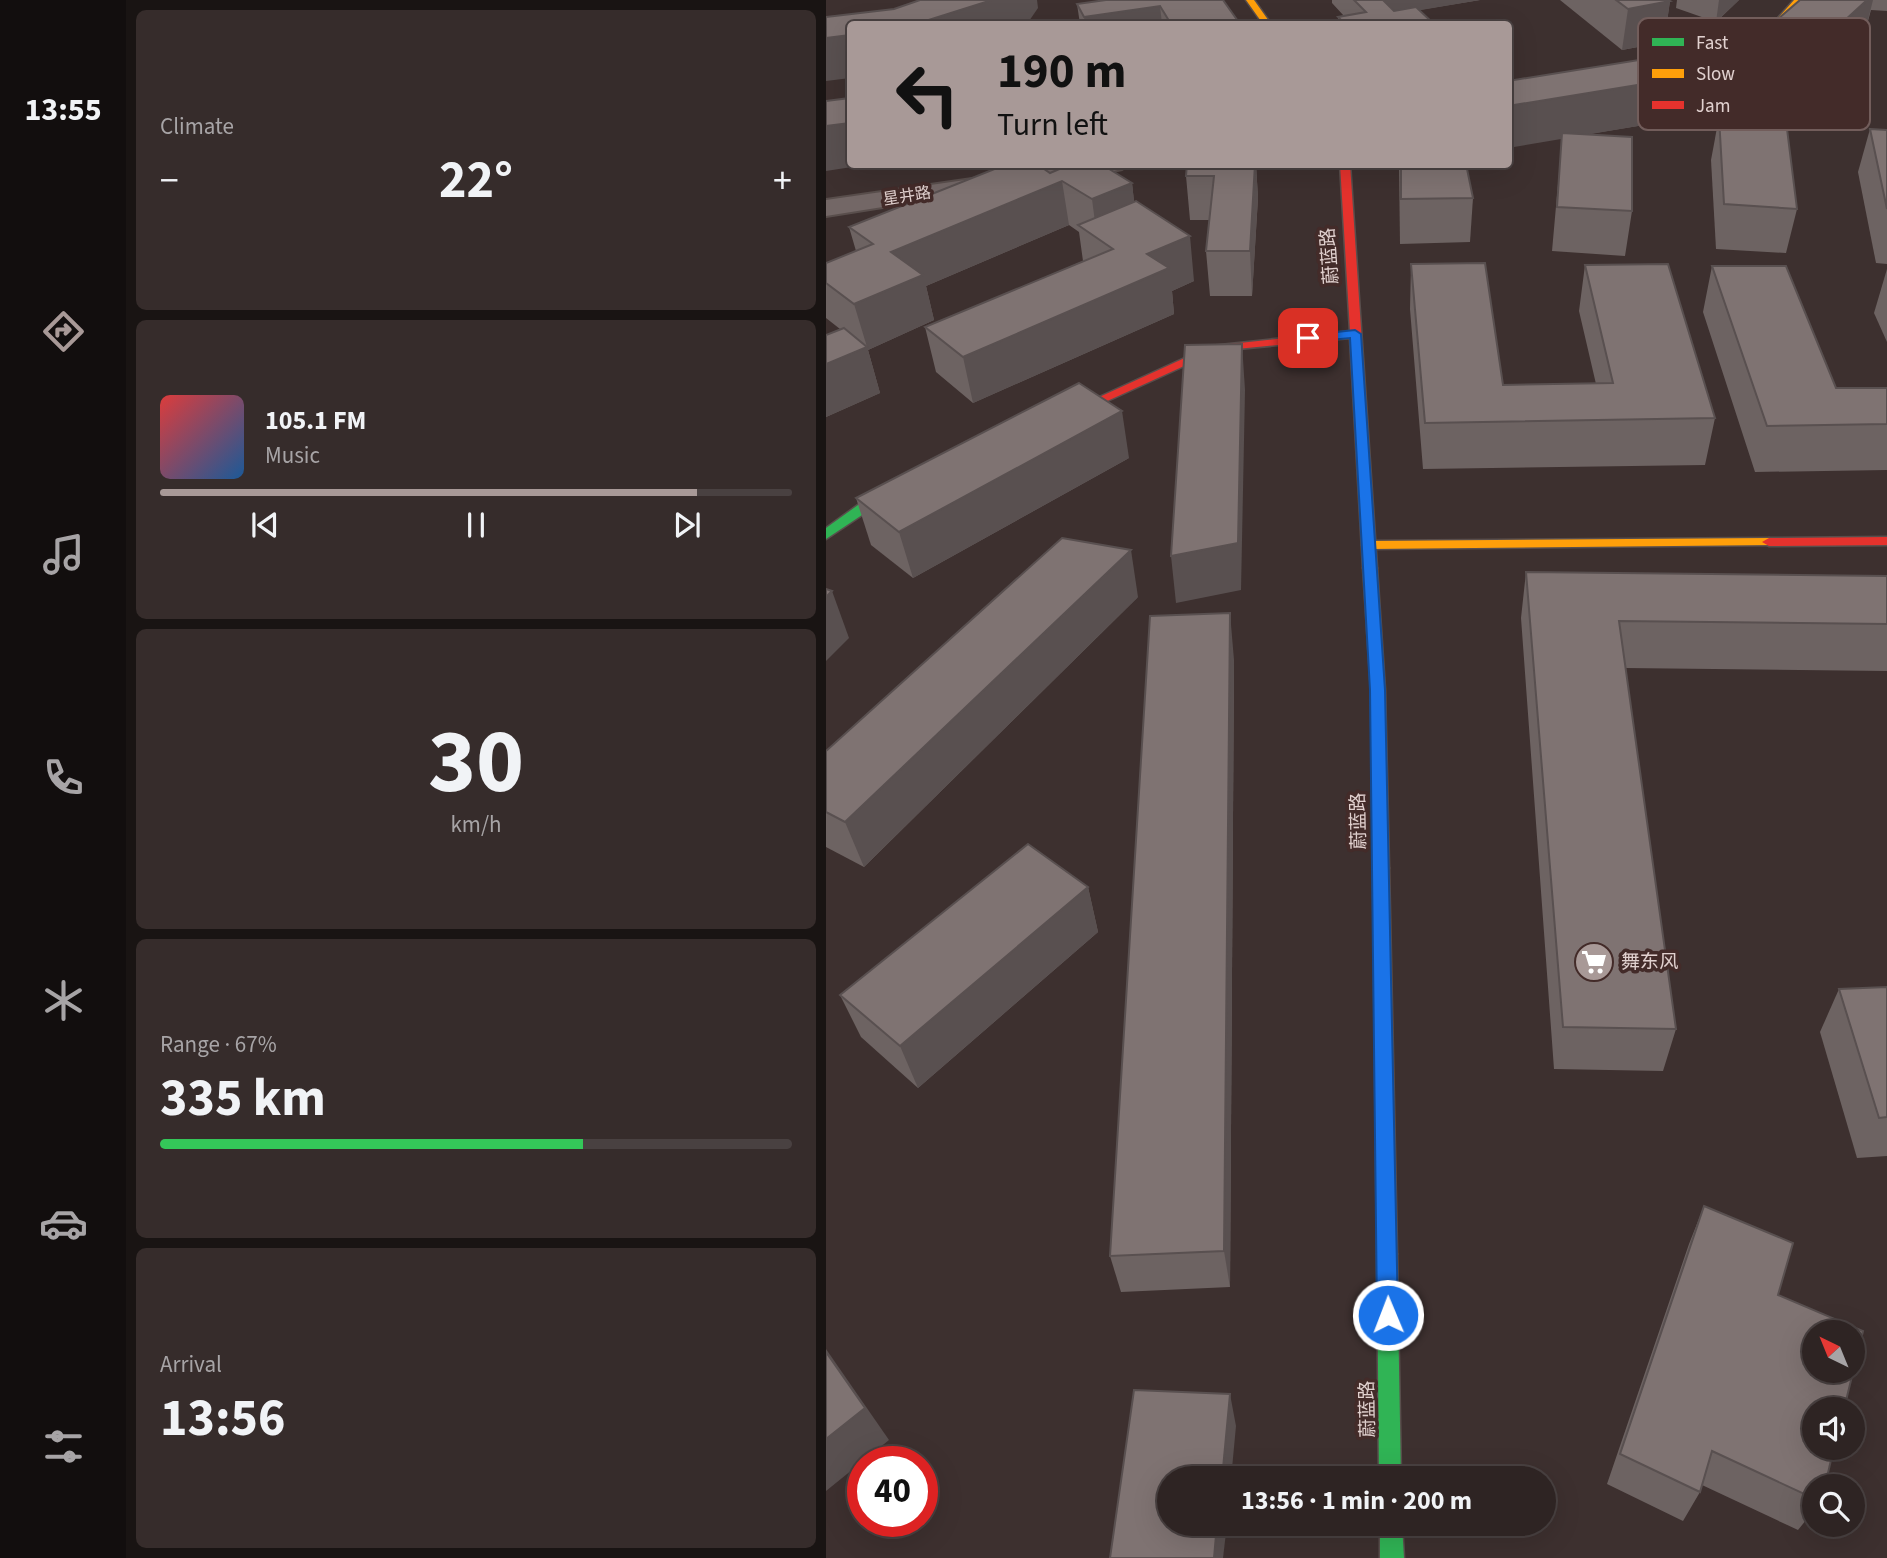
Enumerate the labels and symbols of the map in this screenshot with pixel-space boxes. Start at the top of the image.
legend [1638,18,1870,130]
text: Fast [1696,30,1729,57]
text: Slow [1696,61,1735,88]
text: Jam [1696,93,1730,120]
street label: 星井路 [882,181,932,211]
street label: 蔚蓝路 [1315,227,1345,285]
pin [1278,308,1338,368]
street label: 蔚蓝路 [1345,792,1373,850]
supermarket icon: 舞东风 [1573,941,1615,983]
place label: 舞东风 [1621,949,1678,976]
position arrow [1351,1278,1425,1352]
north arrow [1802,1320,1866,1382]
street label: 蔚蓝路 [1354,1380,1382,1438]
speed limit sign: 40 [847,1446,938,1537]

